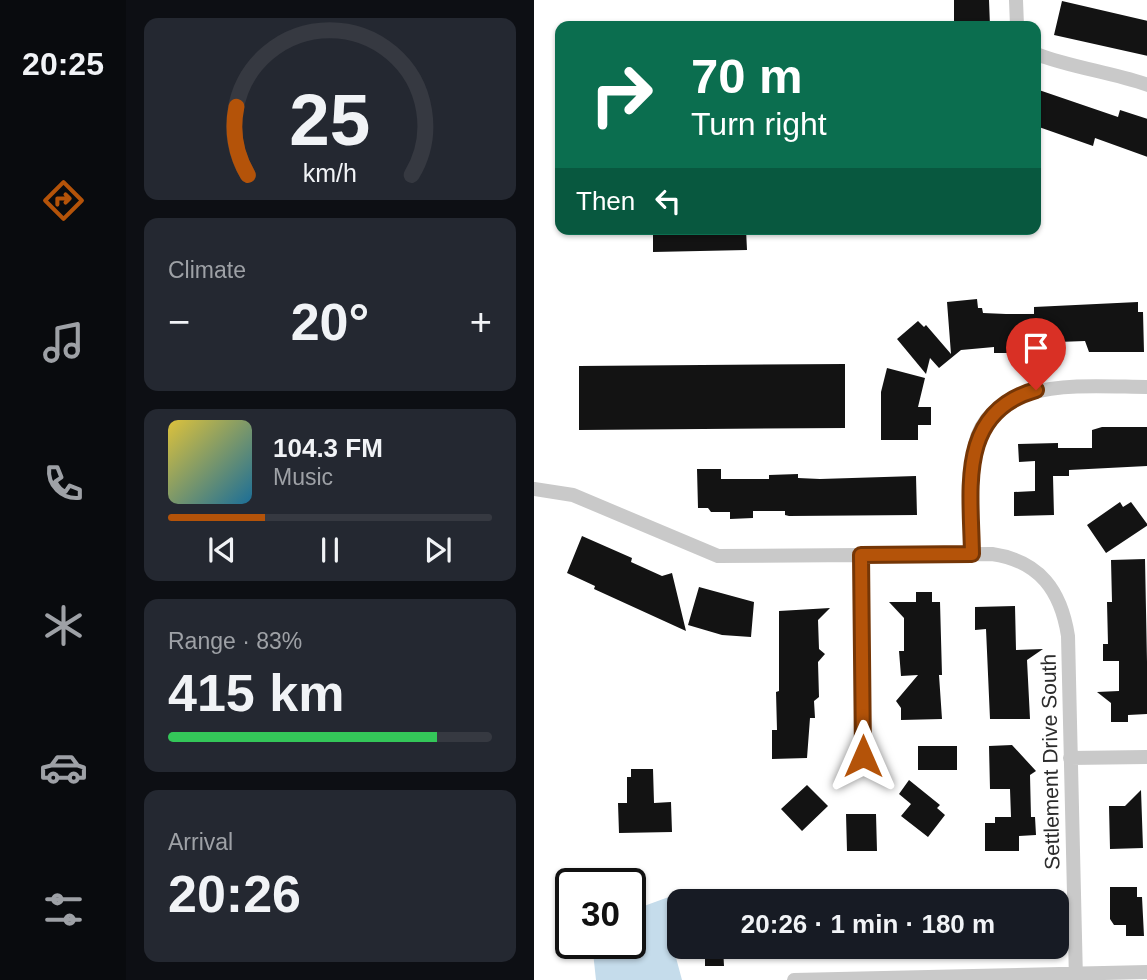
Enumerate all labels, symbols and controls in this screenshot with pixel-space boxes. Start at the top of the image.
text: 20:25 [22,46,104,82]
icon: right [576,49,667,140]
text: 70 m [691,49,803,103]
text: 25 [290,79,370,160]
text: Turn right [691,106,827,142]
text: km/h [303,159,357,187]
icon: directions [39,176,88,225]
icon: left [649,182,687,220]
text: Then [576,186,635,216]
text: Climate [168,257,246,283]
text: 20° [291,293,369,351]
text: − [168,301,190,343]
text: + [470,301,492,343]
icon: music [39,318,88,367]
pin [1006,318,1066,390]
icon: arrive [1017,329,1055,367]
text: 104.3 FM [273,433,383,463]
icon: phone [39,459,88,508]
text: Music [273,464,333,490]
icon: previous [203,531,241,569]
icon: pause [311,531,349,569]
icon: next [419,531,457,569]
icon: climate [39,601,88,650]
text: Range · 83% [168,628,302,654]
street label: Settlement Drive South [1037,654,1063,870]
text: 415 km [168,664,344,722]
position arrow [826,719,900,793]
icon: car [39,743,88,792]
text: Arrival [168,829,233,855]
text: 20:26 [168,865,301,923]
speed limit sign: 30 [555,868,646,959]
icon: filters [39,885,88,934]
text: 20:26 · 1 min · 180 m [741,909,995,939]

